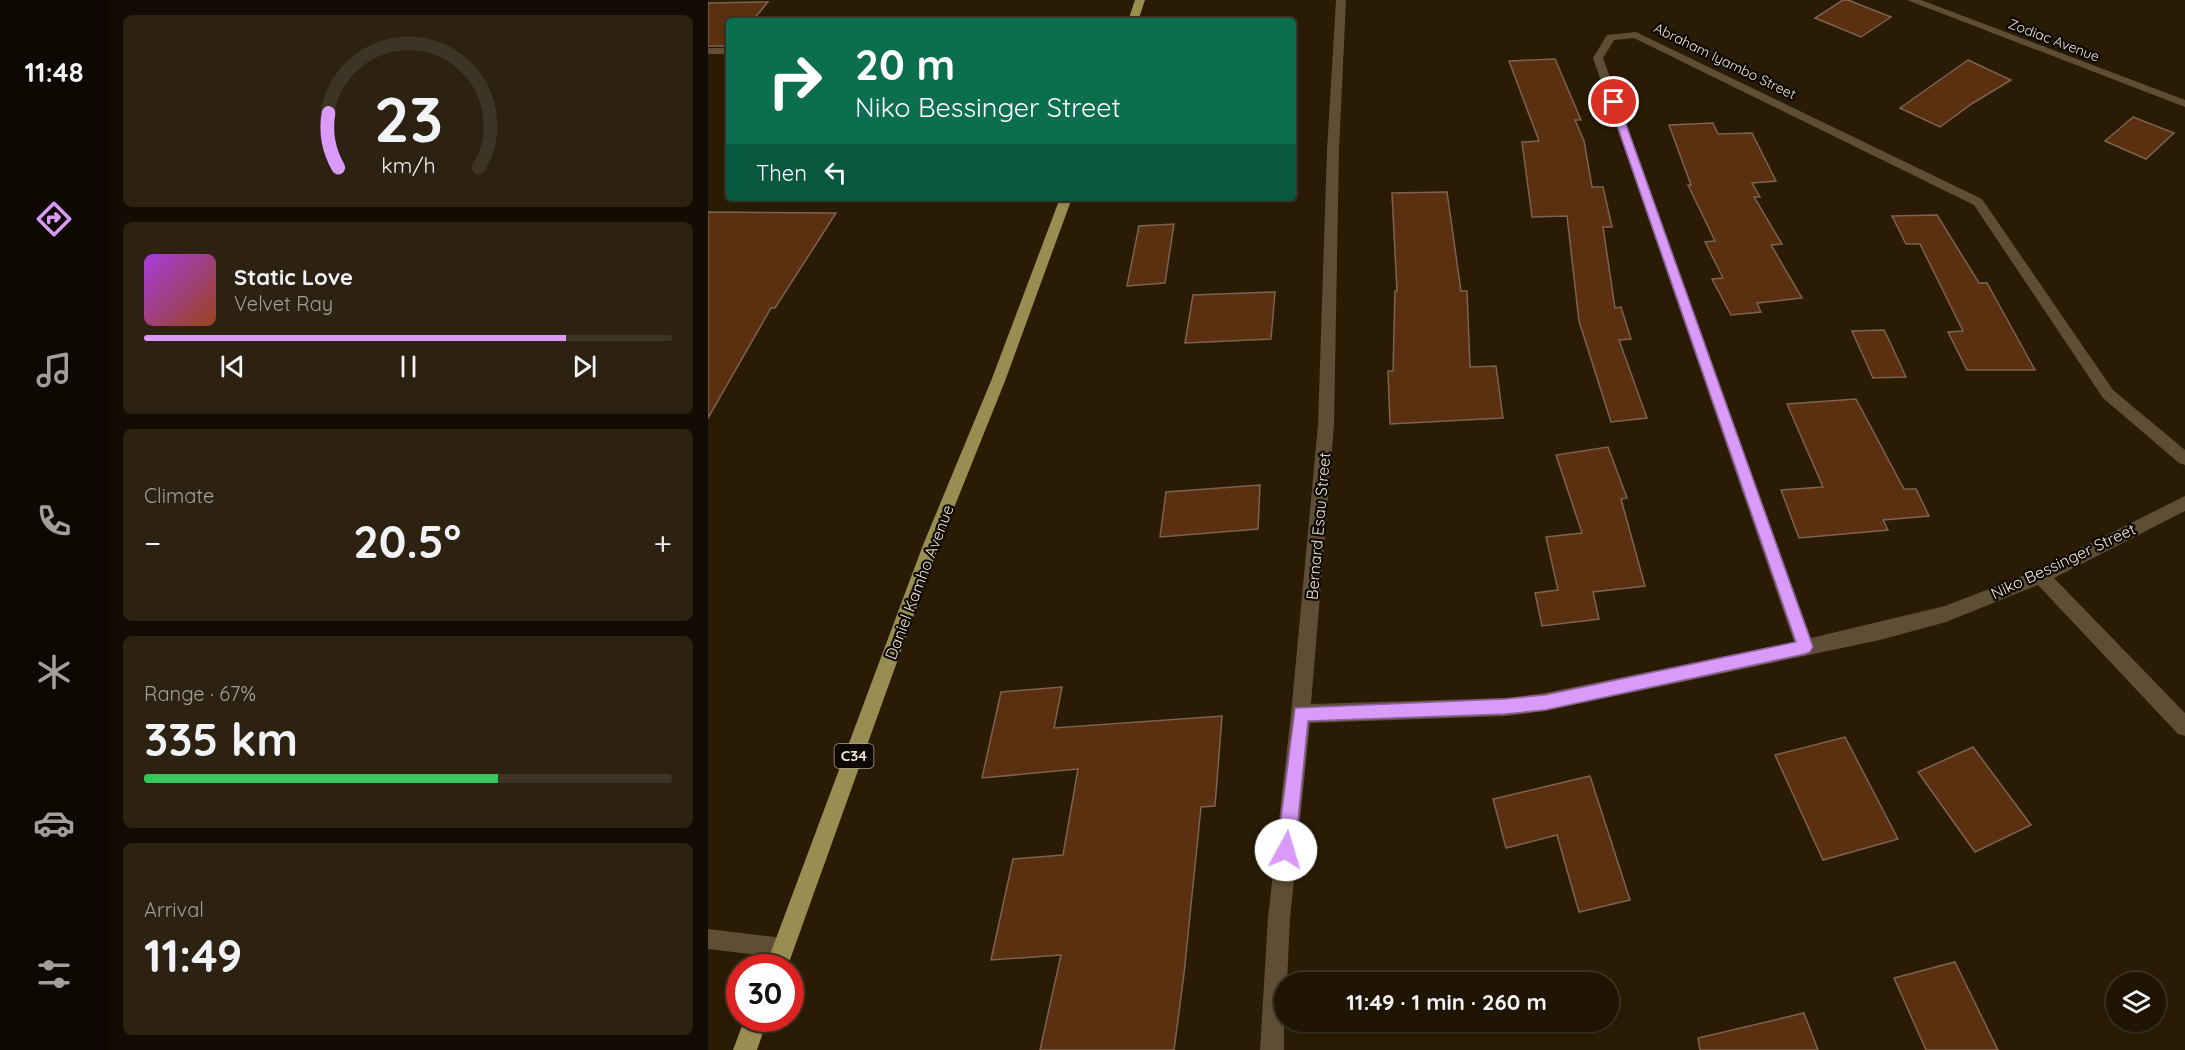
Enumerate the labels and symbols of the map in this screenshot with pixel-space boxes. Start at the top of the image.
street label: Zodiac Avenue [2006,14,2102,66]
street label: Abraham Iyambo Street [1651,19,1799,103]
pin [1588,76,1639,127]
street label: Bernard Esau Street [1302,451,1334,601]
street label: Daniel Kamho Avenue [880,502,958,662]
street label: Niko Bessinger Street [1987,519,2139,603]
road number: C34 [834,744,874,768]
position arrow [1254,818,1318,882]
speed limit sign: 30 [726,954,804,1032]

